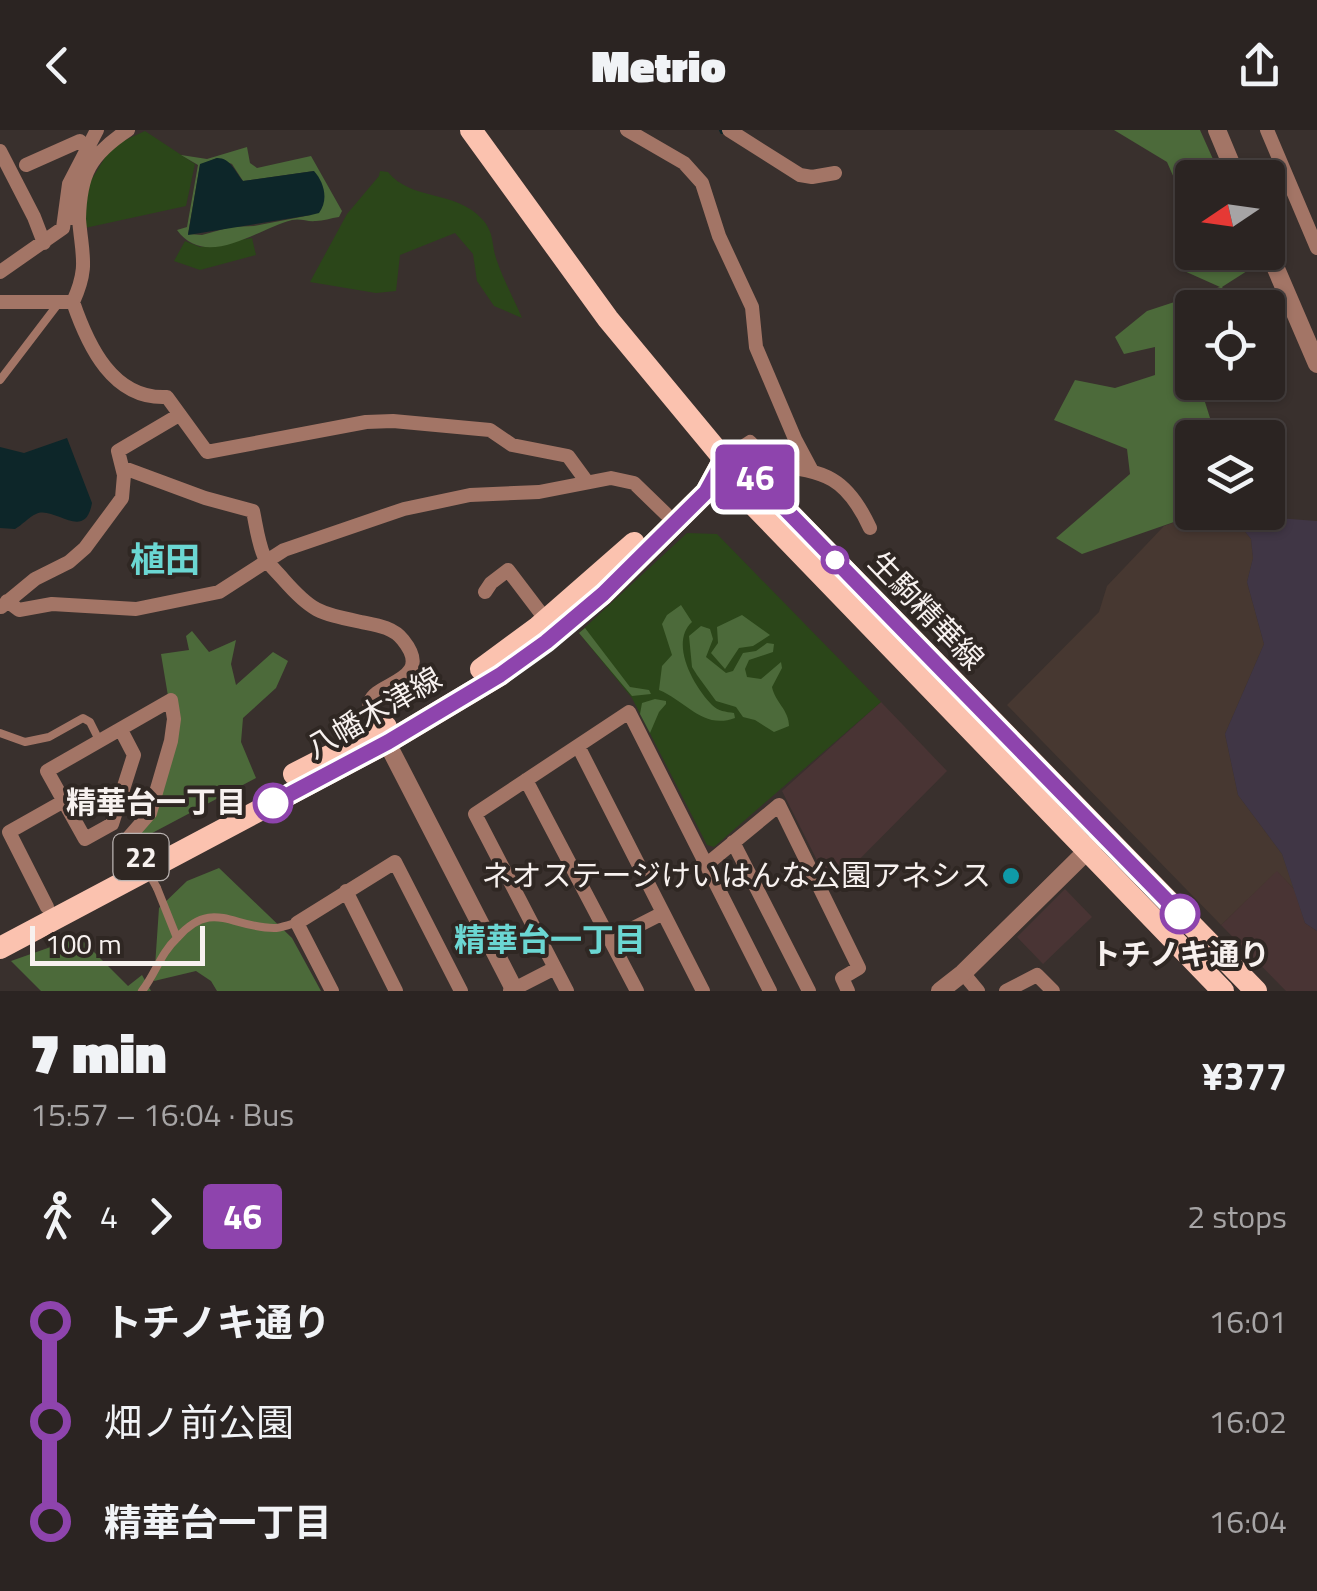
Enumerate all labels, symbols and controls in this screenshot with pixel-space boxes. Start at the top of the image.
text: Metrio [591,31,726,99]
icon: back [30,38,85,93]
icon: share [1232,38,1287,93]
north arrow [1175,160,1285,270]
map controls [1175,160,1285,530]
button: locate [1175,290,1285,400]
button: layers [1175,420,1285,530]
line badge: 46 [710,444,800,510]
text: 46 [735,450,775,504]
district label: 植田 [130,532,200,586]
street label: 生駒精華線 [858,540,995,680]
unlabelled marker [822,547,848,573]
street label: 八幡木津線 [297,655,450,770]
place label: 精華台一丁目 [66,779,246,825]
marker: 精華台一丁目 [254,784,292,822]
road number: 22 [114,834,168,880]
place label: ネオステージけいはんな公園アネシス [482,852,991,898]
marker: ネオステージけいはんな公園アネシス [1000,865,1022,887]
marker: トチノキ通り [1161,895,1199,933]
district label: 精華台一丁目 [454,915,646,963]
scale bar [30,921,205,966]
text: 100 m [45,922,122,965]
place label: トチノキ通り [1090,931,1270,977]
text: 7 min [30,1011,167,1094]
text: ¥377 [1202,1047,1287,1105]
text: 15:57 – 16:04 · Bus [30,1090,294,1138]
icon: walk [30,1189,85,1244]
icon: forward [133,1189,188,1244]
text: 46 [223,1189,262,1243]
text: 4 [100,1192,118,1240]
text: 2 stops [1187,1192,1287,1240]
text: トチノキ通り [104,1293,331,1351]
text: 16:01 [1208,1297,1287,1345]
text: 畑ノ前公園 [104,1393,294,1451]
text: 16:02 [1208,1397,1287,1445]
text: 精華台一丁目 [104,1493,332,1551]
text: 16:04 [1208,1497,1287,1545]

